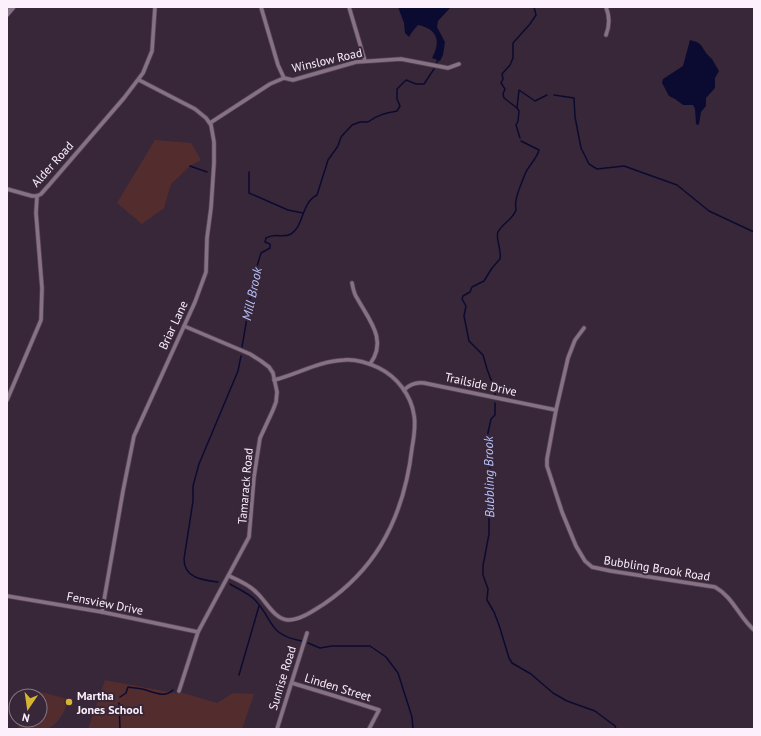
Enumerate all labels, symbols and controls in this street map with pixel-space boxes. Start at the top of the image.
street label: Winslow Road [290,45,364,75]
street label: Alder Road [28,138,76,190]
water label: Mill Brook [238,265,266,322]
street label: Briar Lane [155,298,191,352]
street label: Trailside Drive [444,369,518,399]
water label: Bubbling Brook [480,435,498,518]
street label: Tamarack Road [234,447,256,525]
street label: Bubbling Brook Road [603,552,711,584]
street label: Fensview Drive [66,588,144,618]
street label: Sunrise Road [265,644,299,712]
street label: Linden Street [303,670,373,704]
north arrow [8,688,48,728]
place label: Martha Jones School [76,688,143,717]
marker: Martha Jones School [64,697,74,707]
text: N [21,710,31,725]

